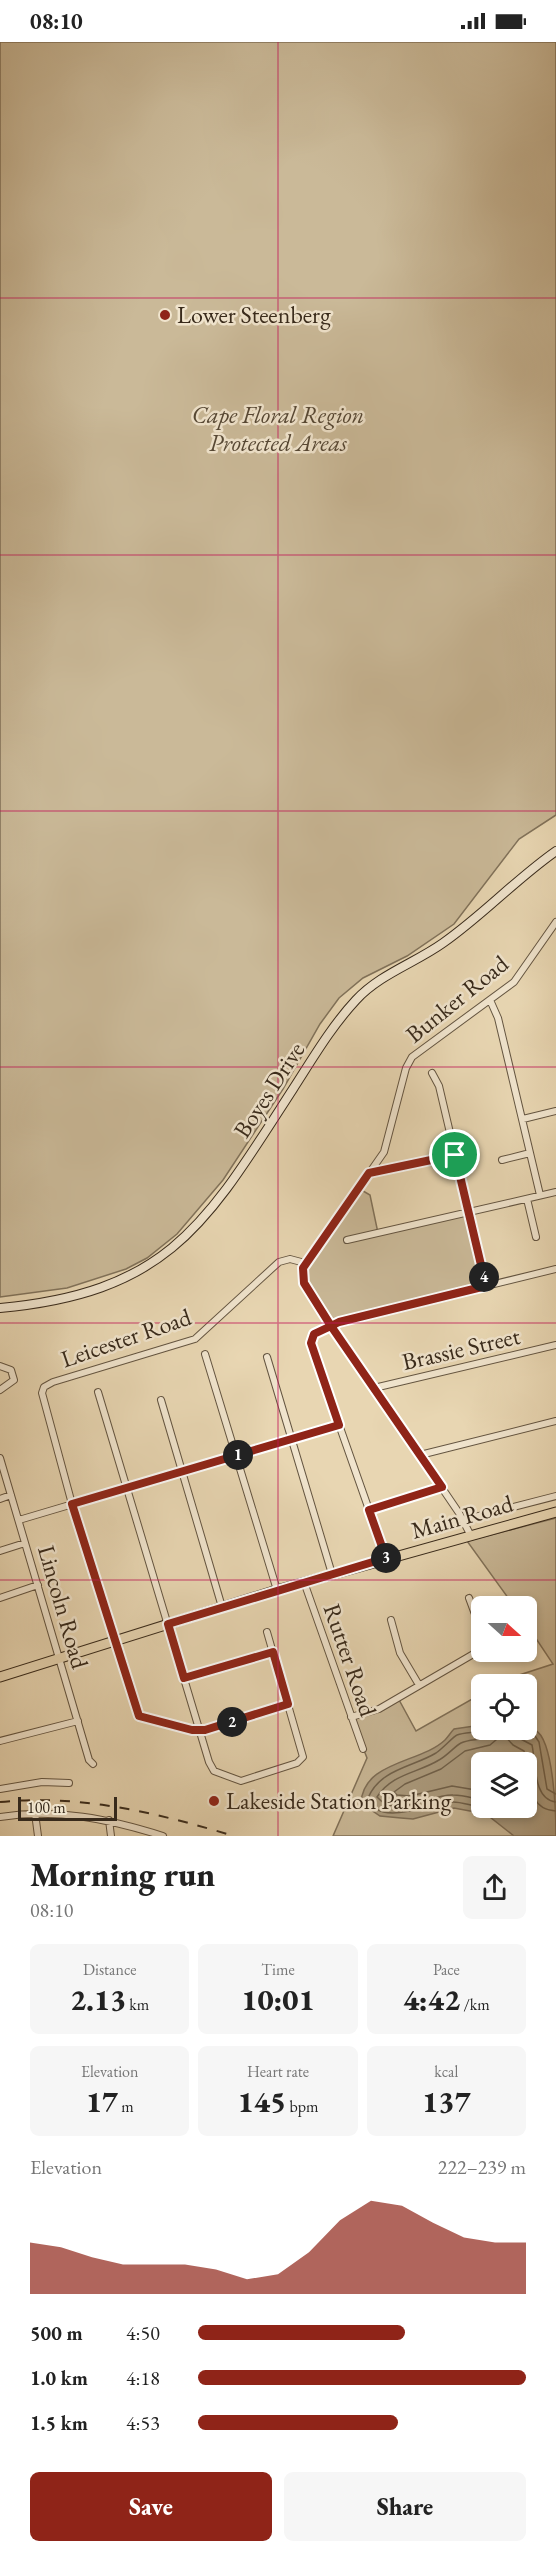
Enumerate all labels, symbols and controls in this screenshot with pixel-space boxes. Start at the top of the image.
text: 08:10 [30,7,83,36]
place label: Lower Steenberg [177,299,331,330]
marker: Lower Steenberg [158,308,172,322]
park label: Cape Floral Region Protected Areas [192,399,364,458]
street label: Bunker Road [399,947,515,1049]
street label: Boyes Drive [226,1036,311,1144]
pin [429,1129,480,1180]
icon: arrive [438,1138,471,1171]
pin: 4 [469,1262,499,1292]
text: 4 [480,1266,488,1287]
street label: Leicester Road [57,1301,196,1374]
street label: Brassie Street [399,1320,523,1377]
pin: 1 [223,1440,253,1470]
text: 1 [234,1444,242,1465]
street label: Main Road [407,1487,517,1546]
street label: Lincoln Road [31,1542,96,1673]
pin: 3 [371,1543,401,1573]
text: 3 [382,1547,390,1568]
north arrow [471,1596,537,1662]
map controls [471,1596,537,1818]
street label: Rutter Road [317,1599,384,1721]
button: locate [471,1674,537,1740]
pin: 2 [217,1707,247,1737]
text: 2 [228,1711,236,1732]
button: layers [471,1752,537,1818]
place label: Lakeside Station Parking [226,1785,452,1816]
scale bar [18,1794,117,1822]
marker: Lakeside Station Parking [207,1794,221,1808]
text: 100 m [27,1797,66,1818]
text: Morning run [30,1853,215,1896]
button: share [463,1856,526,1919]
text: 08:10 [30,1897,73,1923]
text: Distance [83,1959,136,1980]
text: Time [261,1959,295,1980]
text: Pace [433,1959,460,1980]
text: 2.13 [70,1980,126,2019]
text: 10:01 [241,1980,315,2019]
text: 4:42 [403,1980,460,2019]
text: km [126,1994,149,2015]
text: /km [460,1994,490,2015]
text: Elevation [81,2061,138,2082]
text: Heart rate [247,2061,309,2082]
text: kcal [434,2061,458,2082]
text: 17 [86,2082,118,2121]
text: 145 [238,2082,286,2121]
text: 137 [422,2082,471,2121]
text: m [118,2096,134,2117]
text: bpm [286,2096,318,2117]
text: Elevation [30,2154,102,2180]
text: 222–239 m [438,2154,526,2180]
text: 500 m [30,2320,83,2346]
text: 4:50 [126,2320,160,2346]
text: 1.0 km [30,2365,88,2391]
text: 4:18 [126,2365,160,2391]
text: 1.5 km [30,2410,88,2436]
text: 4:53 [126,2410,160,2436]
button: Save [30,2472,272,2541]
button: Share [284,2472,526,2541]

